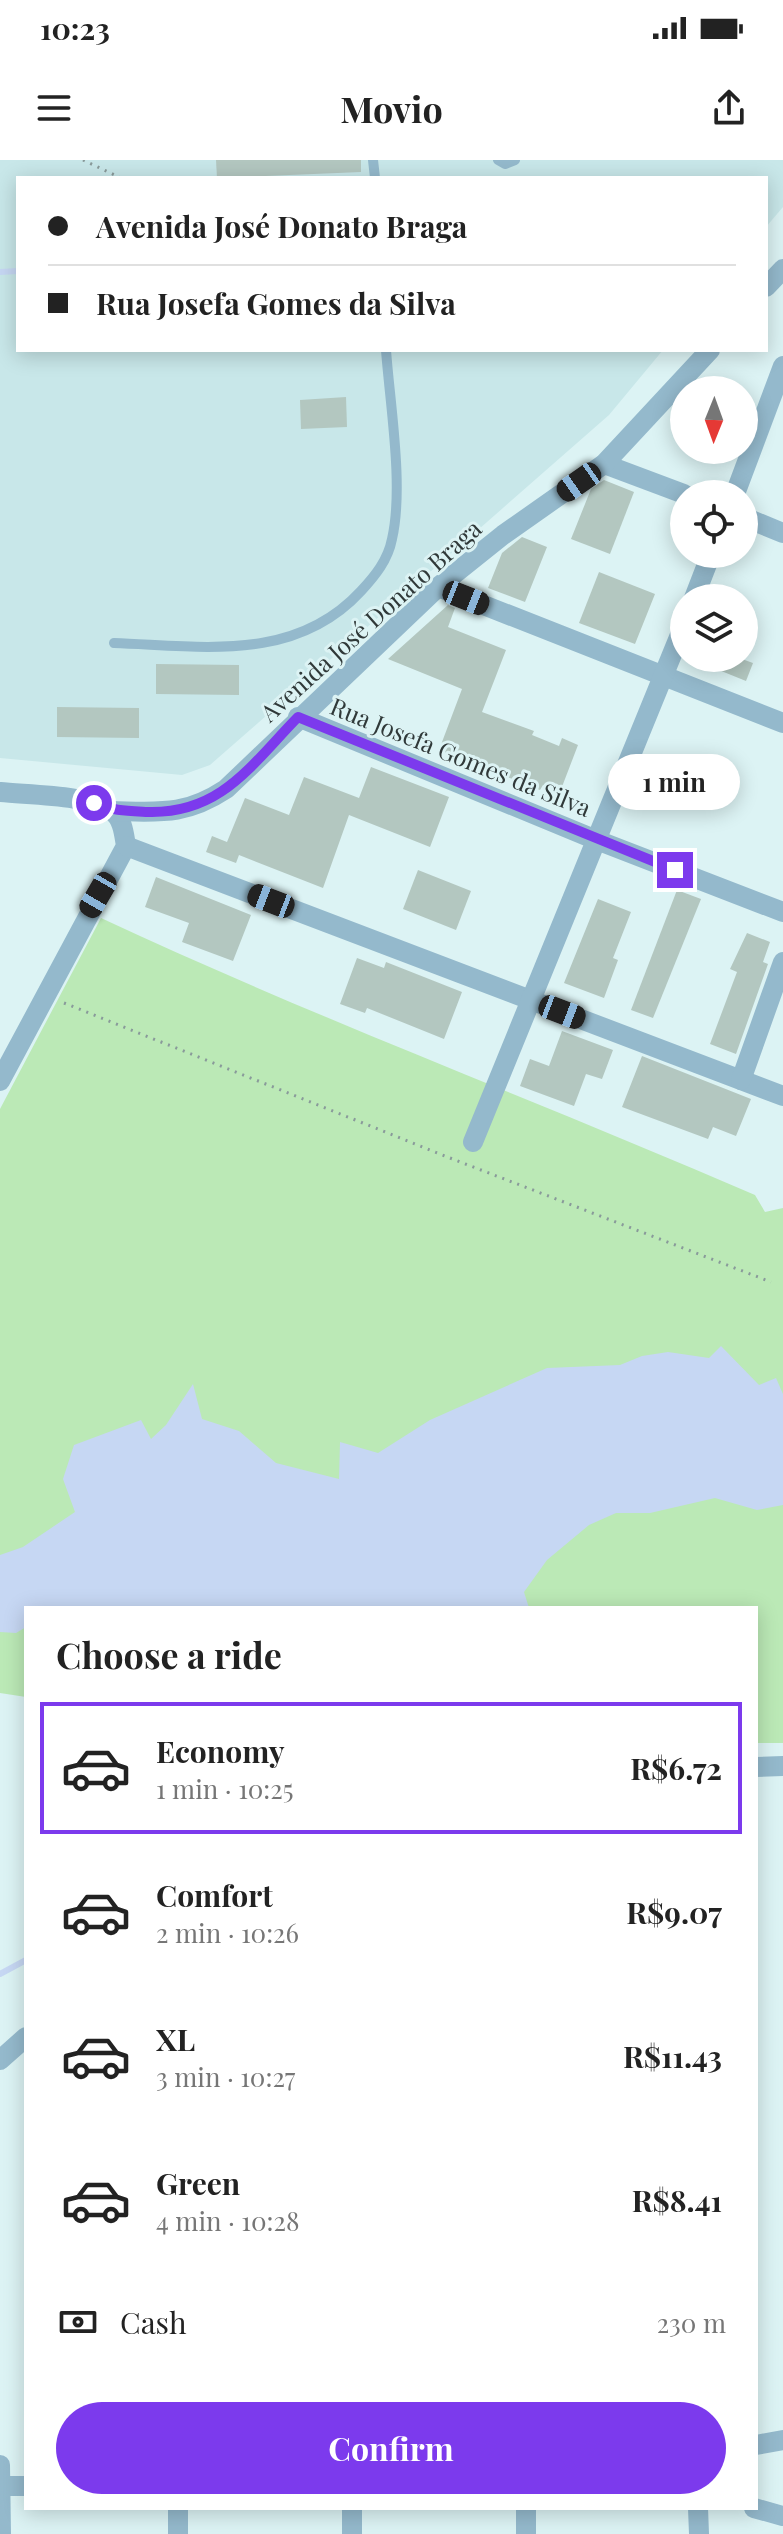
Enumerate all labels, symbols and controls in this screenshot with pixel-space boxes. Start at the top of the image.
text: 10:23 [40,8,110,48]
text: Movio [340,84,443,132]
icon: menu [32,86,76,130]
icon: share [707,86,751,130]
text: Avenida José Donato Braga [96,206,467,246]
text: Rua Josefa Gomes da Silva [96,283,456,323]
north arrow [670,376,758,464]
map controls [670,376,758,672]
car [552,458,606,506]
button: locate [670,480,758,568]
street label: Avenida José Donato Braga [252,512,488,729]
car [439,578,493,618]
button: layers [670,584,758,672]
street label: Rua Josefa Gomes da Silva [326,689,596,823]
callout: 1 min [609,754,741,810]
text: 1 min [642,764,706,799]
route start [76,785,112,821]
route end [657,852,693,888]
car [76,868,120,922]
car [244,881,298,921]
car [535,992,589,1032]
text: Choose a ride [56,1630,282,1678]
text: Economy [156,1731,285,1771]
icon: car [60,1732,132,1804]
text: R$6.72 [630,1748,722,1788]
text: 1 min · 10:25 [156,1771,294,1806]
text: Comfort [156,1875,273,1915]
icon: car [60,1876,132,1948]
text: R$9.07 [626,1892,722,1932]
text: 2 min · 10:26 [156,1915,299,1950]
text: XL [156,2019,195,2059]
icon: car [60,2020,132,2092]
text: R$11.43 [623,2036,722,2076]
text: 3 min · 10:27 [156,2059,295,2094]
text: Green [156,2163,240,2203]
icon: car [60,2164,132,2236]
text: R$8.41 [632,2180,722,2220]
text: 4 min · 10:28 [156,2203,299,2238]
icon: cash [56,2300,100,2344]
text: Cash [120,2302,187,2342]
text: 230 m [657,2305,726,2340]
button: Confirm [56,2402,726,2494]

